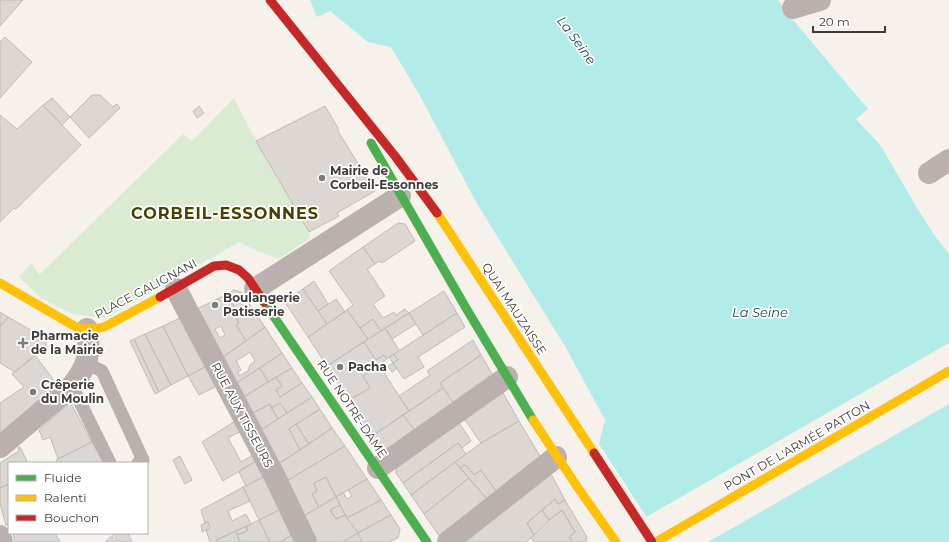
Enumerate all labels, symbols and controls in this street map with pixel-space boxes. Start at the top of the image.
scale bar [813,8,885,34]
water label: La Seine [554,13,600,67]
text: 20 m [819,14,850,29]
place label: Mairie de Corbeil-Essonnes [330,163,439,192]
marker: Mairie de Corbeil-Essonnes [317,173,327,183]
district label: CORBEIL-ESSONNES [131,204,319,223]
street label: PLACE GALIGNANI [92,255,199,322]
street label: QUAI MAUZAISSE [479,260,550,358]
place label: Boulangerie Patisserie [223,290,300,319]
marker: Boulangerie Patisserie [210,300,220,310]
water label: La Seine [732,304,788,320]
place label: Pharmacie de la Mairie [31,328,104,357]
marker: Pharmacie de la Mairie [18,338,28,348]
street label: RUE NOTRE-DAME [314,357,391,461]
place label: Pacha [348,359,387,374]
street label: RUE AUX TISSEURS [208,360,277,470]
marker: Pacha [335,362,345,372]
place label: Crêperie du Moulin [41,377,104,406]
marker: Crêperie du Moulin [28,387,38,397]
street label: PONT DE L'ARMÉE PATTON [721,397,873,494]
legend [8,462,148,534]
text: Fluide [44,470,82,485]
text: Ralenti [44,490,86,505]
text: Bouchon [44,510,99,525]

